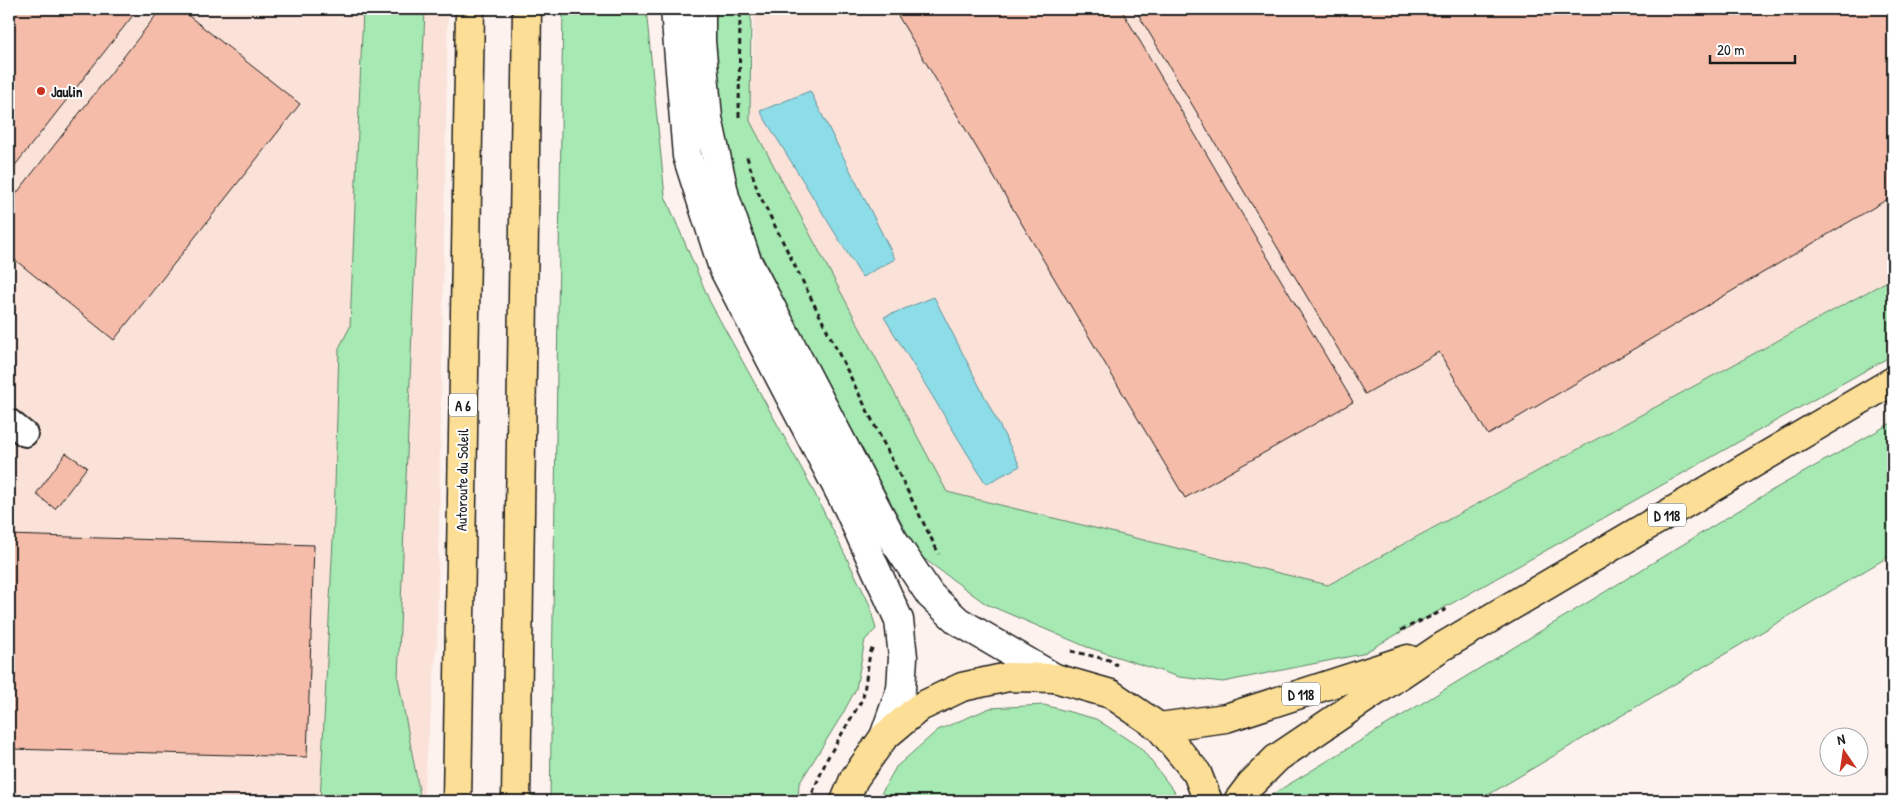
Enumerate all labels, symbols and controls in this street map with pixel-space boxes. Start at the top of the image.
scale bar [1710,32,1794,64]
text: 20 m [1717,39,1744,60]
place label: Jaulin [51,81,83,102]
marker: Jaulin [35,85,47,97]
road number: A 6 [449,394,477,416]
street label: Autoroute du Soleil [451,429,473,531]
road number: D 118 [1648,504,1686,526]
road number: D 118 [1282,682,1320,706]
north arrow [1820,728,1870,778]
text: N [1835,729,1847,749]

